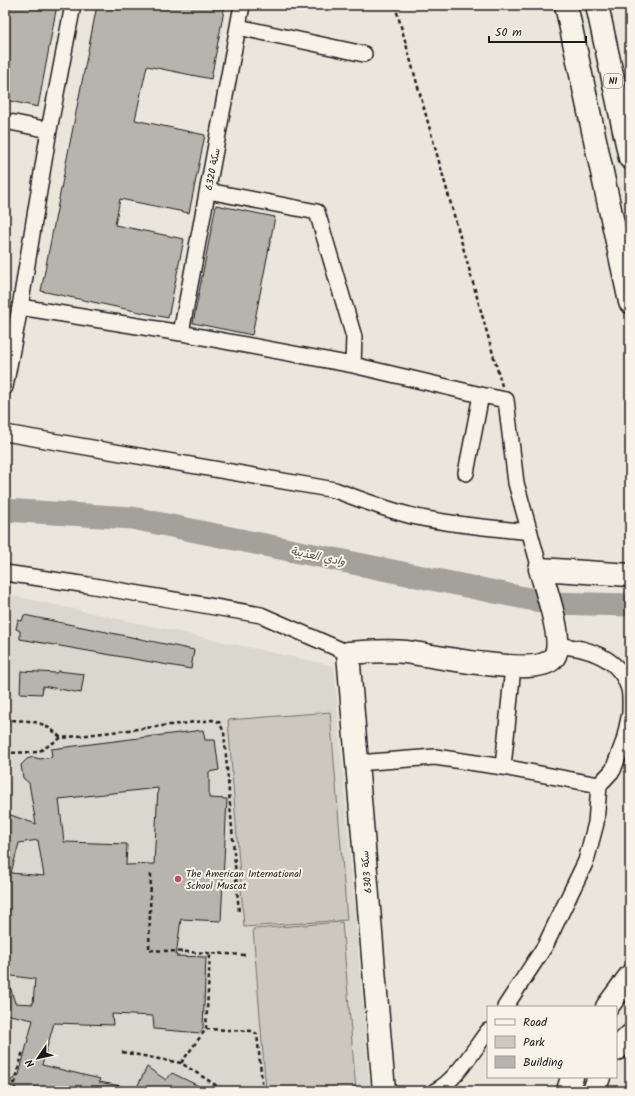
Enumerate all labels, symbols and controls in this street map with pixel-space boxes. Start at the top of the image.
scale bar [489,18,586,44]
text: 50 m [495,23,522,42]
road number: N1 [604,74,622,88]
street label: سكة 6320 [201,146,225,192]
water label: وادي العذيبة [289,542,347,572]
street label: سكة 6303 [357,850,377,894]
place label: The American International School Muscat [186,866,302,894]
marker: The American International School Muscat [173,874,183,884]
legend [487,1006,617,1078]
text: Road [523,1013,548,1032]
text: Park [523,1033,545,1052]
north arrow [18,1038,58,1078]
text: Building [523,1053,563,1072]
text: N [21,1055,40,1071]

